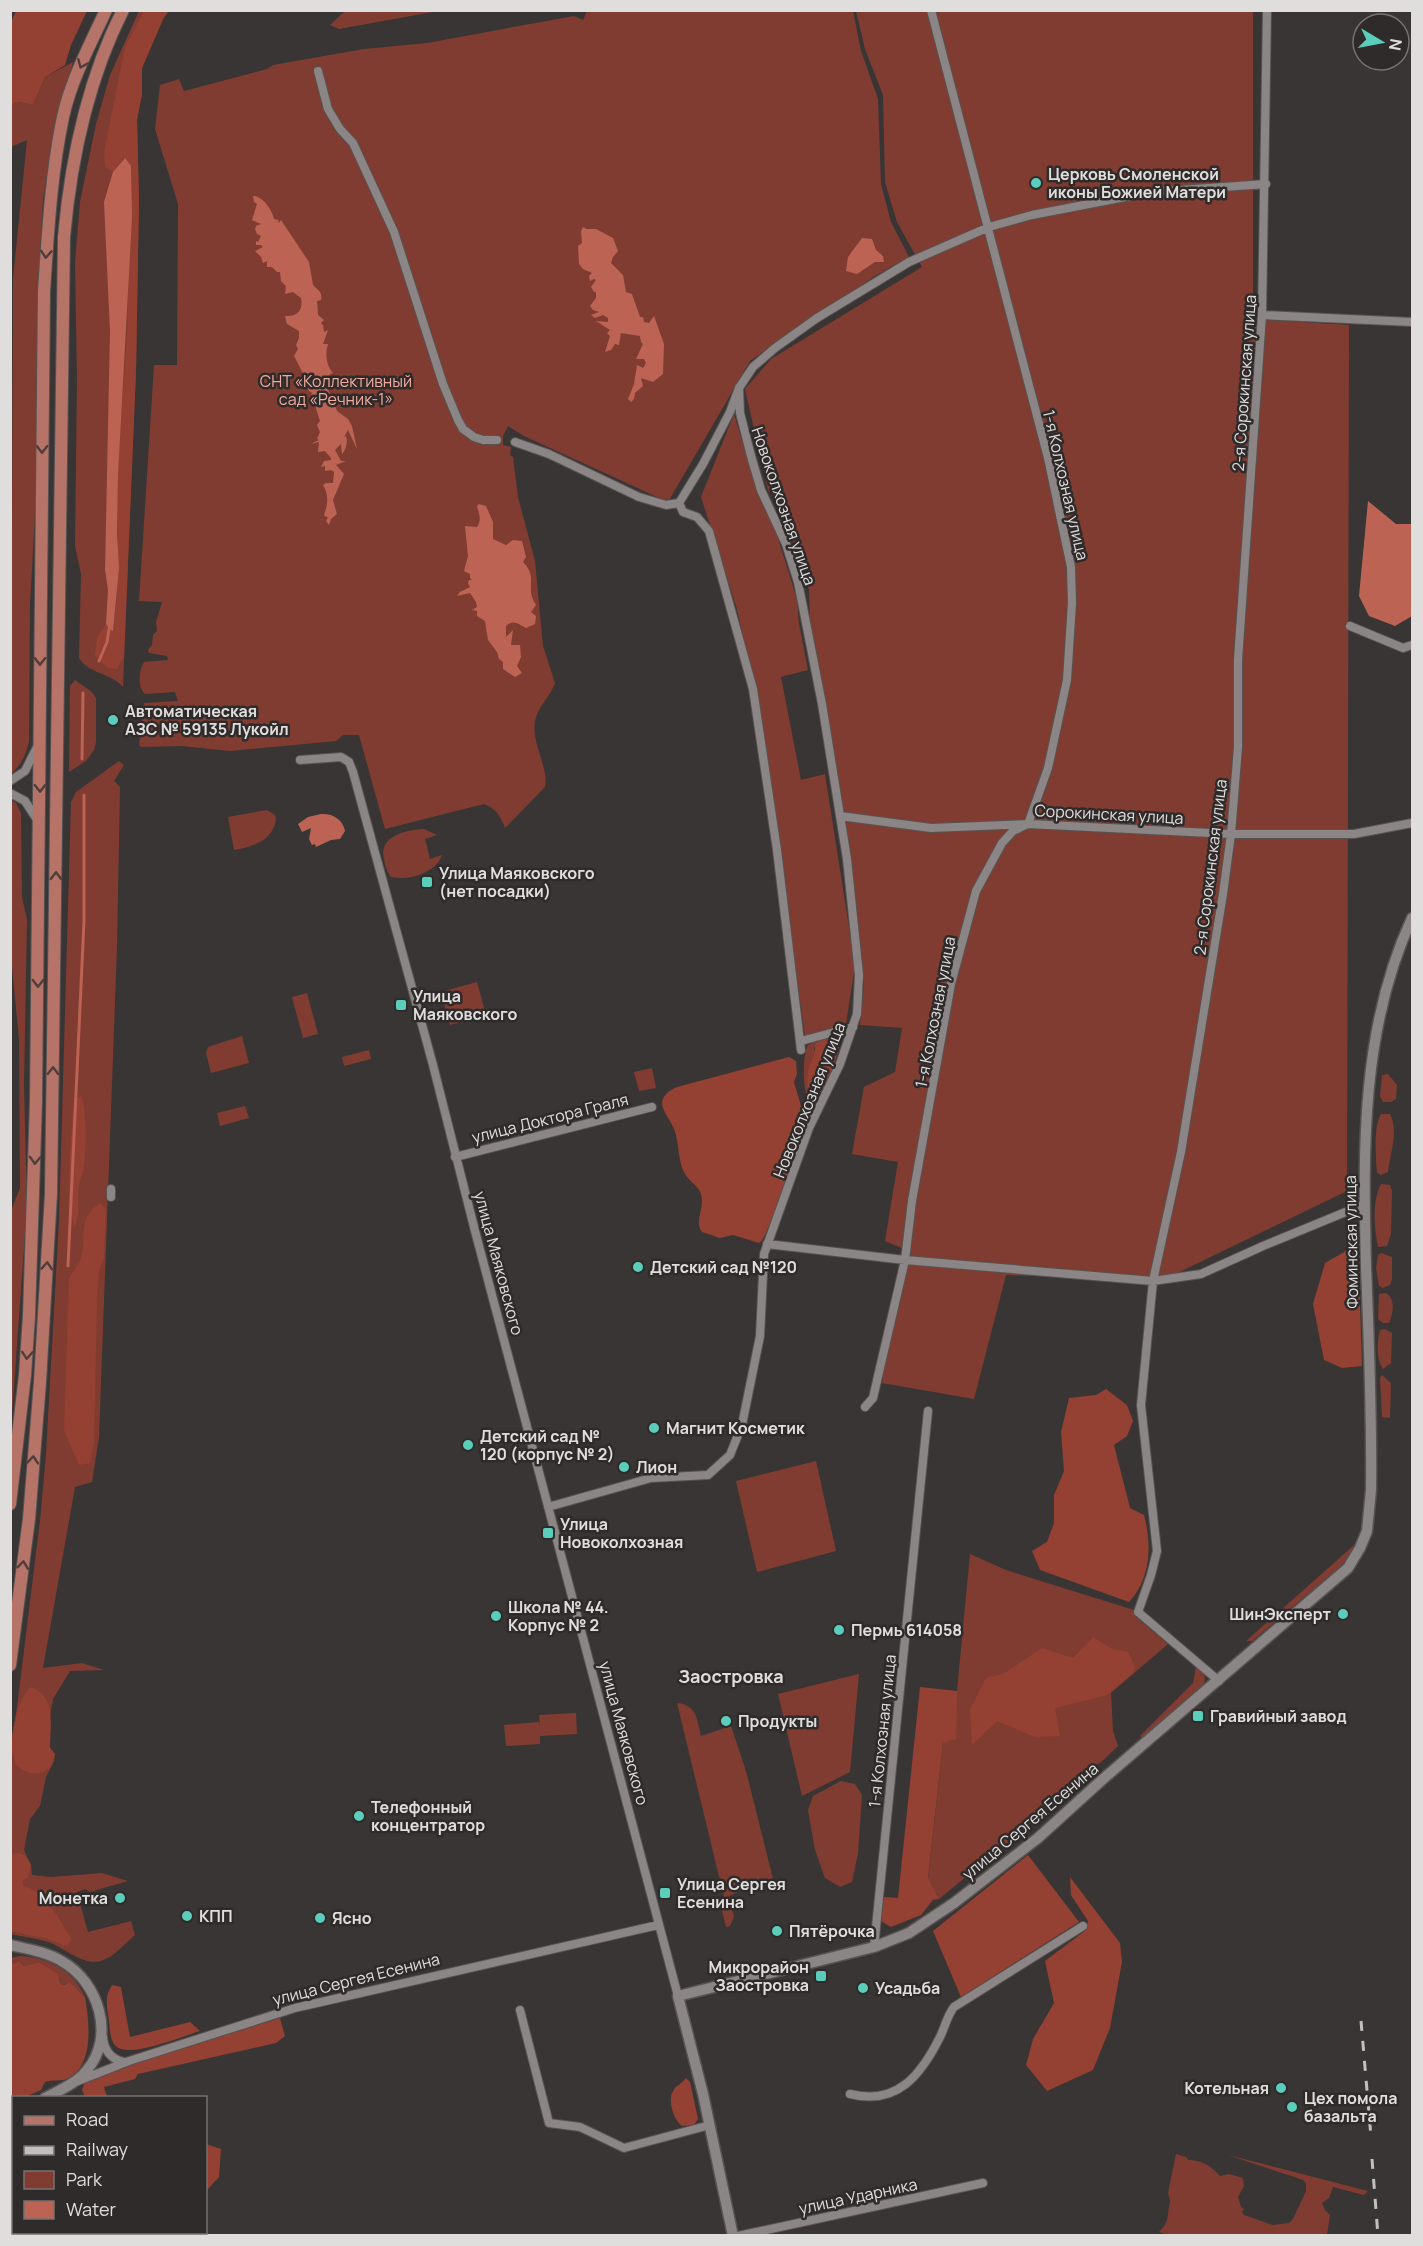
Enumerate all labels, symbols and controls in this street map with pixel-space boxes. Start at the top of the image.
north arrow [1351,12,1411,72]
text: N [1384,37,1408,52]
one-way arrow [77,57,89,68]
place label: Церковь Смоленской иконы Божией Матери [1048,163,1226,203]
marker: Церковь Смоленской иконы Божией Матери [1029,176,1043,190]
one-way arrow [40,250,53,259]
street label: 2-я Сорокинская улица [1227,294,1261,472]
park label: СНТ «Коллективный сад «Речник-1» [260,370,412,410]
street label: 1-я Колхозная улица [1038,408,1094,562]
street label: Новоколхозная улица [747,424,821,588]
one-way arrow [36,445,48,454]
one-way arrow [34,656,46,665]
place label: Автоматическая АЗС № 59135 Лукойл [125,700,289,740]
marker: Автоматическая АЗС № 59135 Лукойл [106,713,120,727]
street label: 2-я Сорокинская улица [1188,778,1232,956]
one-way arrow [33,784,46,793]
street label: Сорокинская улица [1034,799,1184,829]
place label: Улица Маяковского (нет посадки) [439,862,595,902]
one-way arrow [50,871,62,880]
marker: Улица Маяковского (нет посадки) [420,875,434,889]
street label: 1-я Колхозная улица [910,934,960,1090]
one-way arrow [32,979,44,988]
place label: Улица Маяковского [413,985,518,1025]
marker: Улица Маяковского [394,998,408,1012]
street label: Новоколхозная улица [768,1019,850,1181]
one-way arrow [47,1066,60,1075]
street label: улица Доктора Граля [469,1088,631,1148]
one-way arrow [28,1155,41,1164]
street label: Фоминская улица [1339,1175,1363,1309]
street label: улица Маяковского [469,1189,529,1337]
place label: Детский сад №120 [650,1256,797,1278]
marker: Детский сад №120 [631,1260,645,1274]
one-way arrow [40,1261,53,1270]
one-way arrow [21,1350,34,1359]
place label: Магнит Косметик [666,1417,805,1439]
marker: Магнит Косметик [647,1421,661,1435]
place label: Детский сад № 120 (корпус № 2) [480,1425,615,1465]
marker: Детский сад № 120 (корпус № 2) [461,1438,475,1452]
one-way arrow [26,1456,39,1465]
place label: Лион [636,1456,677,1478]
marker: Лион [617,1460,631,1474]
place label: Улица Новоколхозная [560,1513,683,1553]
marker: Улица Новоколхозная [541,1526,555,1540]
one-way arrow [16,1561,29,1570]
place label: Школа № 44. Корпус № 2 [508,1596,609,1636]
place label: ШинЭксперт [1229,1603,1331,1625]
marker: ШинЭксперт [1336,1607,1350,1621]
marker: Школа № 44. Корпус № 2 [489,1609,503,1623]
place label: Пермь 614058 [851,1619,962,1641]
marker: Пермь 614058 [832,1623,846,1637]
street label: 1-я Колхозная улица [863,1653,901,1809]
street label: улица Маяковского [594,1659,654,1807]
district label: Заостровка [678,1664,784,1688]
place label: Гравийный завод [1210,1705,1347,1727]
marker: Гравийный завод [1191,1709,1205,1723]
place label: Продукты [738,1710,817,1732]
marker: Продукты [719,1714,733,1728]
street label: улица Сергея Есенина [957,1757,1103,1885]
place label: Телефонный концентратор [371,1796,485,1836]
marker: Телефонный концентратор [352,1809,366,1823]
place label: Улица Сергея Есенина [677,1873,786,1913]
marker: Улица Сергея Есенина [658,1886,672,1900]
place label: Монетка [39,1887,108,1909]
marker: Монетка [113,1891,127,1905]
place label: КПП [199,1905,233,1927]
place label: Ясно [332,1907,372,1929]
marker: КПП [180,1909,194,1923]
marker: Ясно [313,1911,327,1925]
place label: Пятёрочка [789,1920,875,1942]
marker: Пятёрочка [770,1924,784,1938]
street label: улица Сергея Есенина [270,1948,442,2010]
place label: Микрорайон Заостровка [709,1956,809,1996]
marker: Микрорайон Заостровка [814,1969,828,1983]
place label: Усадьба [875,1977,940,1999]
marker: Усадьба [856,1981,870,1995]
place label: Котельная [1184,2077,1269,2099]
marker: Котельная [1274,2081,1288,2095]
place label: Цех помола базальта [1304,2087,1397,2127]
legend [12,2096,207,2234]
marker: Цех помола базальта [1285,2100,1299,2114]
text: Road [66,2107,109,2131]
text: Railway [66,2137,128,2161]
text: Park [66,2167,103,2191]
street label: улица Ударника [797,2173,919,2219]
text: Water [66,2197,116,2221]

